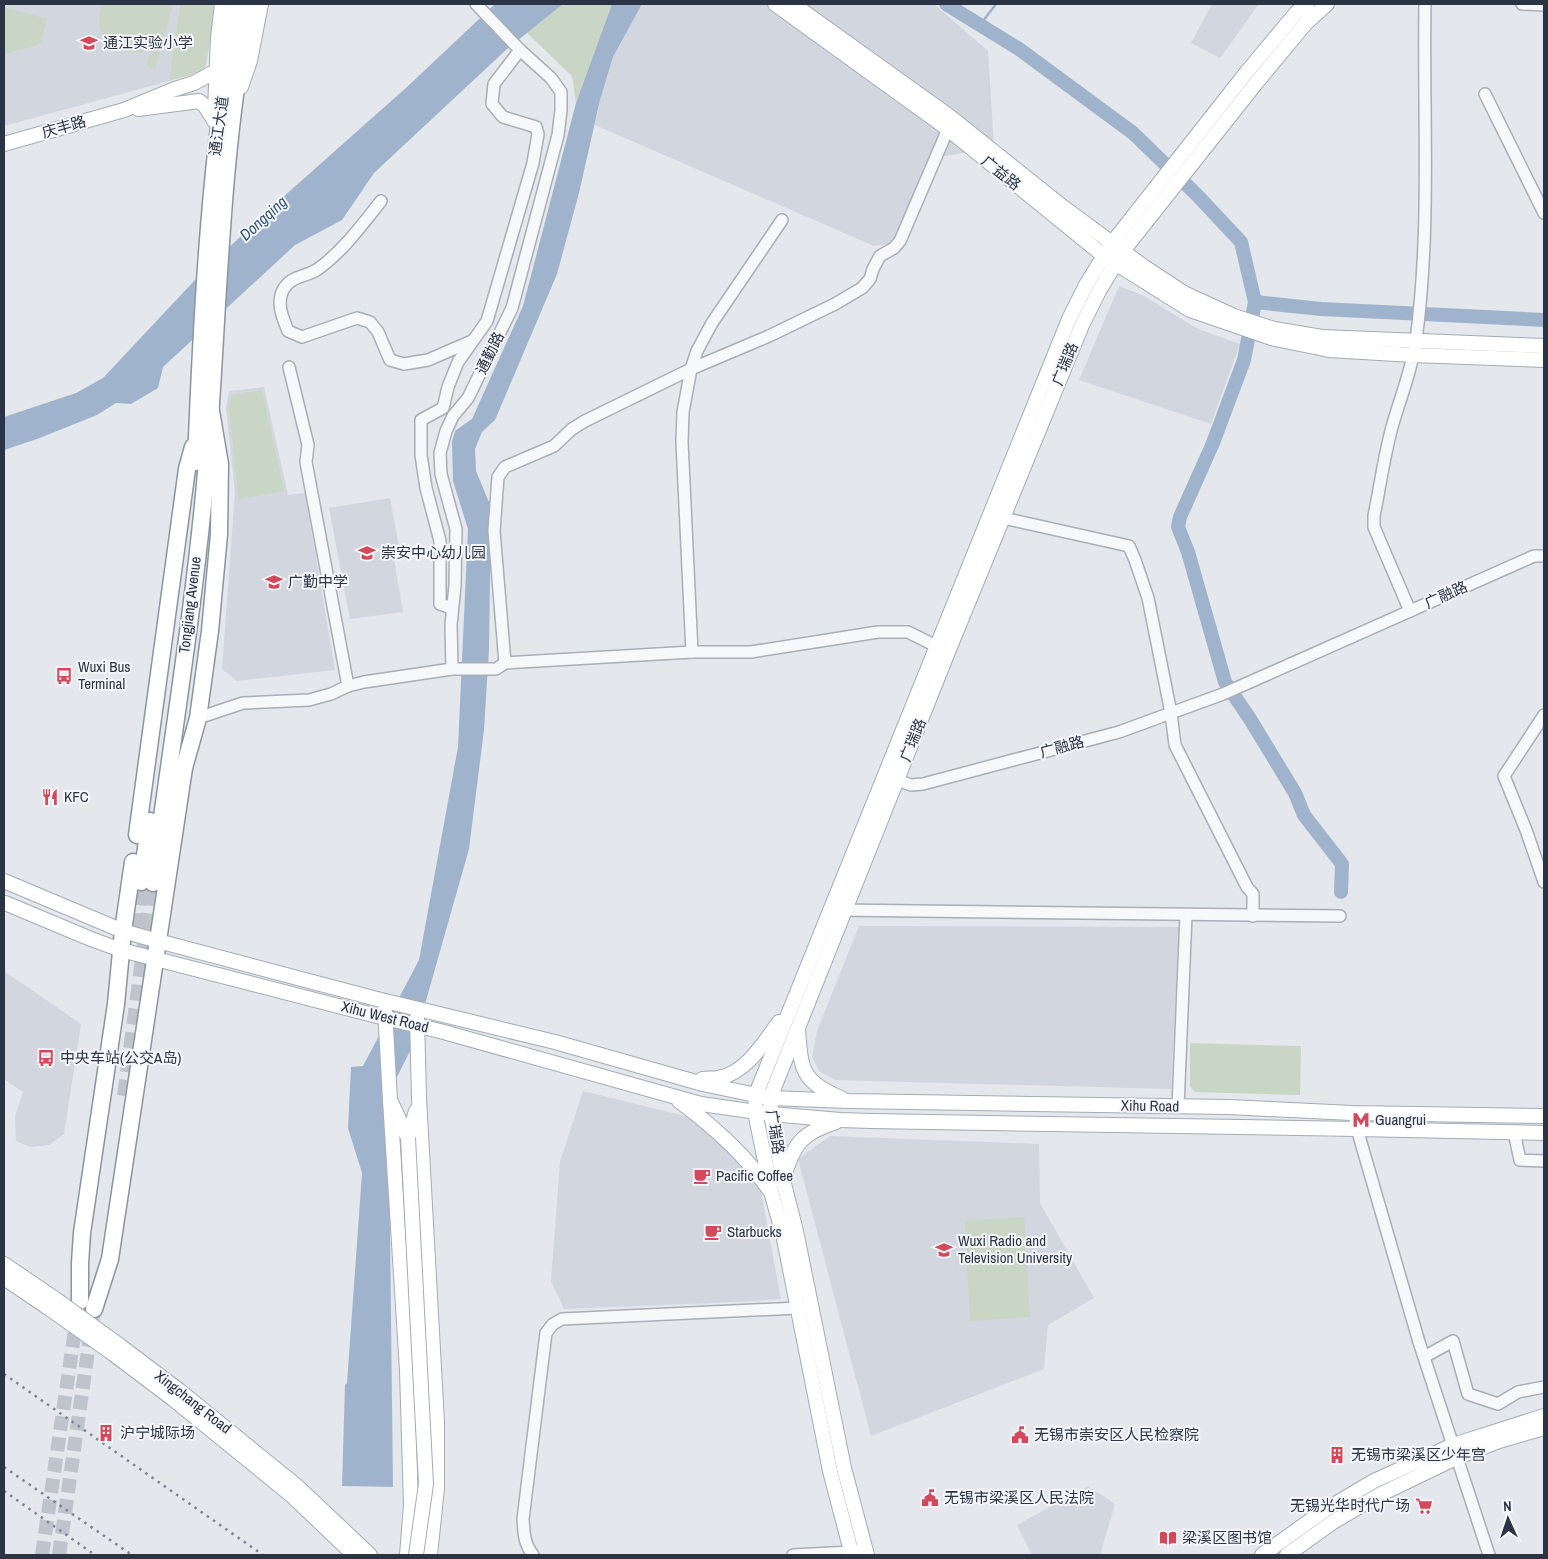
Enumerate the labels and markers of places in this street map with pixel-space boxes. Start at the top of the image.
place label: 通江实验小学 [103,32,193,53]
school or university icon: 通江实验小学 [79,33,99,53]
place label: 崇安中心幼儿园 [381,542,486,563]
school or university icon: 崇安中心幼儿园 [357,543,377,563]
place label: 广勤中学 [288,571,348,592]
school or university icon: 广勤中学 [264,572,284,592]
place label: Wuxi Bus Terminal [78,656,130,694]
bus stop icon: Wuxi Bus Terminal [54,666,74,686]
place label: KFC [64,786,89,807]
restaurant icon: KFC [40,787,60,807]
place label: 中央车站(公交A岛) [60,1047,181,1068]
bus stop icon: 中央车站(公交A岛) [36,1048,56,1068]
place label: Guangrui [1375,1109,1426,1130]
metro station icon: Guangrui [1351,1110,1371,1130]
place label: Pacific Coffee [716,1165,793,1186]
cafe icon: Pacific Coffee [692,1166,712,1186]
place label: Starbucks [727,1221,782,1242]
cafe icon: Starbucks [703,1222,723,1242]
place label: Wuxi Radio and Television University [958,1230,1073,1268]
school or university icon: Wuxi Radio and Television University [934,1240,954,1260]
place label: 沪宁城际场 [120,1422,195,1443]
building icon: 沪宁城际场 [96,1423,116,1443]
place label: 无锡市崇安区人民检察院 [1034,1424,1199,1445]
public building icon: 无锡市崇安区人民检察院 [1010,1425,1030,1445]
place label: 无锡市梁溪区少年宫 [1351,1444,1486,1465]
building icon: 无锡市梁溪区少年宫 [1327,1445,1347,1465]
place label: 无锡市梁溪区人民法院 [944,1487,1094,1508]
public building icon: 无锡市梁溪区人民法院 [920,1488,940,1508]
place label: 无锡光华时代广场 [1290,1495,1410,1516]
supermarket icon: 无锡光华时代广场 [1414,1496,1434,1516]
place label: 梁溪区图书馆 [1182,1527,1272,1548]
library icon: 梁溪区图书馆 [1158,1528,1178,1548]

